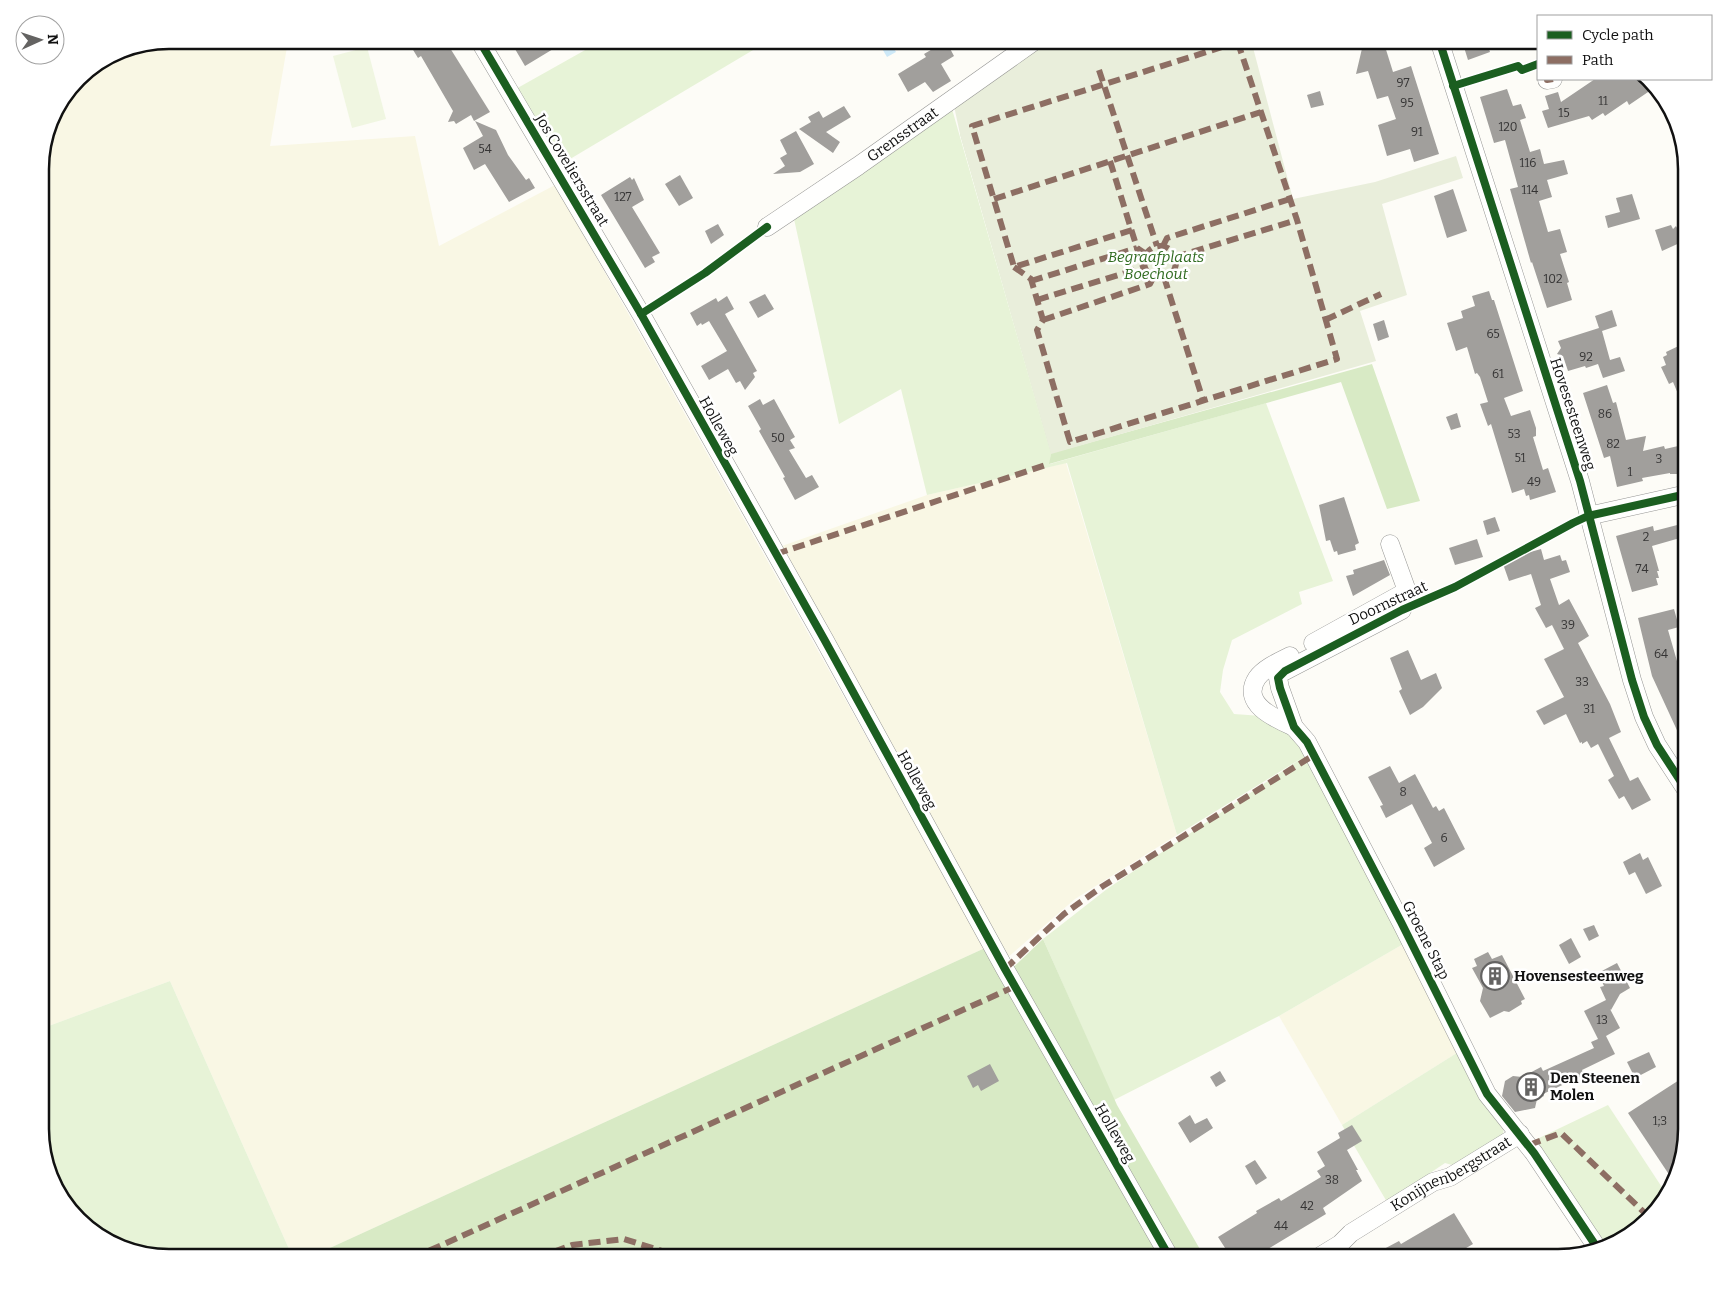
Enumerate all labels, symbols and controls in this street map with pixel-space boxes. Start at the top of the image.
north arrow [15,15,65,65]
legend [1537,15,1712,80]
text: Cycle path [1582,26,1654,44]
text: N [44,34,61,45]
text: Path [1582,51,1614,69]
house number: 97 [1397,76,1409,90]
house number: 11 [1598,94,1608,108]
house number: 95 [1400,96,1414,110]
street label: Grensstraat [863,103,942,166]
house number: 15 [1558,106,1570,120]
street label: Jos Coveliersstraat [531,110,613,230]
house number: 120 [1498,120,1518,134]
house number: 91 [1411,125,1423,139]
house number: 54 [478,142,492,156]
house number: 116 [1520,156,1536,170]
house number: 114 [1522,183,1538,197]
house number: 127 [614,190,632,204]
park label: Begraafplaats Boechout [1108,248,1204,283]
house number: 102 [1543,272,1563,286]
house number: 65 [1486,327,1500,341]
house number: 92 [1579,350,1593,364]
street label: Hovesesteenweg [1546,355,1600,473]
house number: 61 [1492,367,1504,381]
street label: Holleweg [695,393,743,459]
house number: 86 [1598,407,1612,421]
house number: 53 [1508,427,1521,441]
house number: 50 [771,431,785,445]
house number: 82 [1606,437,1620,451]
house number: 51 [1514,451,1526,465]
house number: 3 [1656,452,1663,466]
house number: 1 [1628,465,1633,479]
house number: 49 [1527,475,1541,489]
house number: 2 [1643,530,1649,544]
house number: 74 [1636,562,1648,576]
street label: Doornstraat [1346,577,1431,629]
house number: 39 [1561,618,1575,632]
house number: 64 [1654,647,1668,661]
house number: 33 [1575,675,1589,689]
house number: 31 [1583,702,1595,716]
street label: Holleweg [893,747,941,813]
house number: 8 [1399,785,1407,799]
house number: 6 [1440,831,1448,845]
street label: Groene Stap [1398,898,1454,982]
building icon: Hovensesteenweg [1480,961,1510,991]
place label: Hovensesteenweg [1514,967,1644,985]
house number: 13 [1596,1013,1608,1027]
place label: Den Steenen Molen [1550,1069,1640,1104]
building icon: Den Steenen Molen [1516,1072,1546,1102]
street label: Holleweg [1091,1100,1139,1166]
house number: 1;3 [1653,1114,1667,1128]
street label: Konijnenbergstraat [1387,1132,1515,1215]
house number: 38 [1325,1173,1339,1187]
house number: 42 [1300,1199,1314,1213]
house number: 44 [1274,1219,1288,1233]

